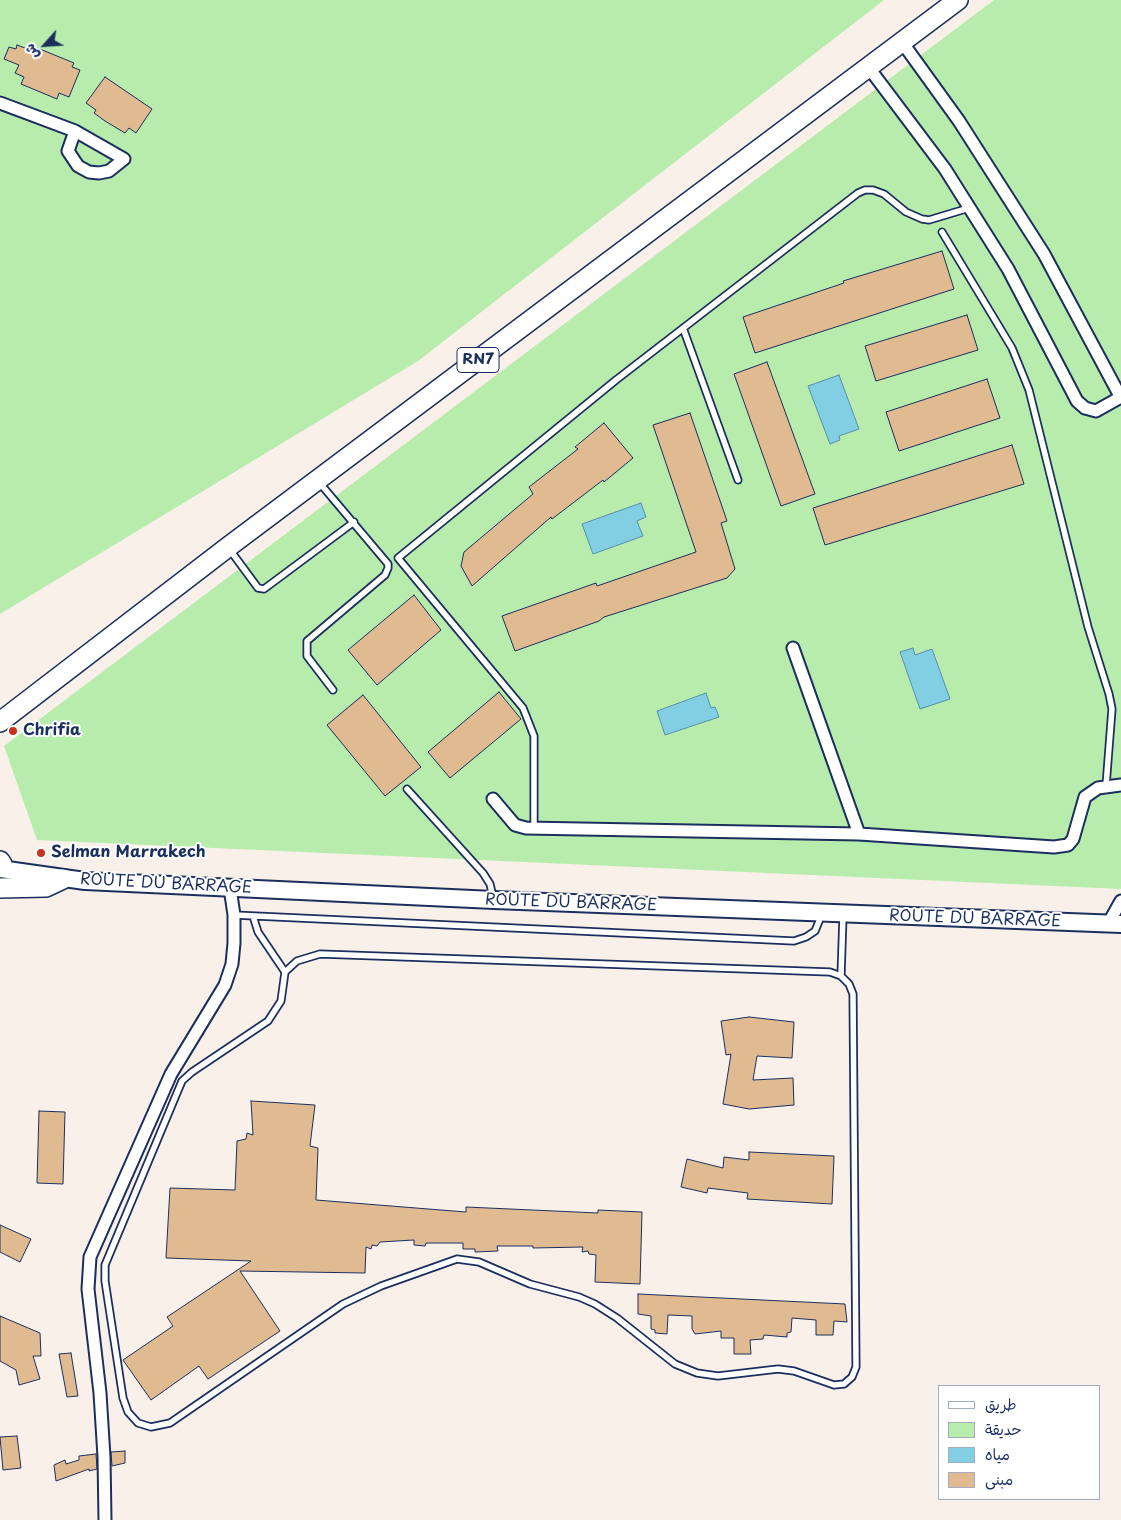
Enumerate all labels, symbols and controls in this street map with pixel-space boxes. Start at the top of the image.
north arrow [20,20,70,70]
text: ش [18,40,44,63]
road number: RN7 [457,348,499,372]
place label: Chrifia [23,721,81,741]
marker: Chrifia [7,725,19,737]
place label: Selman Marrakech [51,843,206,863]
marker: Selman Marrakech [35,847,47,859]
street label: ROUTE DU BARRAGE [79,870,253,898]
street label: ROUTE DU BARRAGE [485,890,657,916]
street label: ROUTE DU BARRAGE [889,906,1061,932]
legend [938,1385,1101,1500]
text: طريق [985,1392,1017,1415]
text: حديقة [985,1417,1022,1440]
text: مياه [985,1442,1010,1465]
text: مبنى [985,1467,1013,1490]

